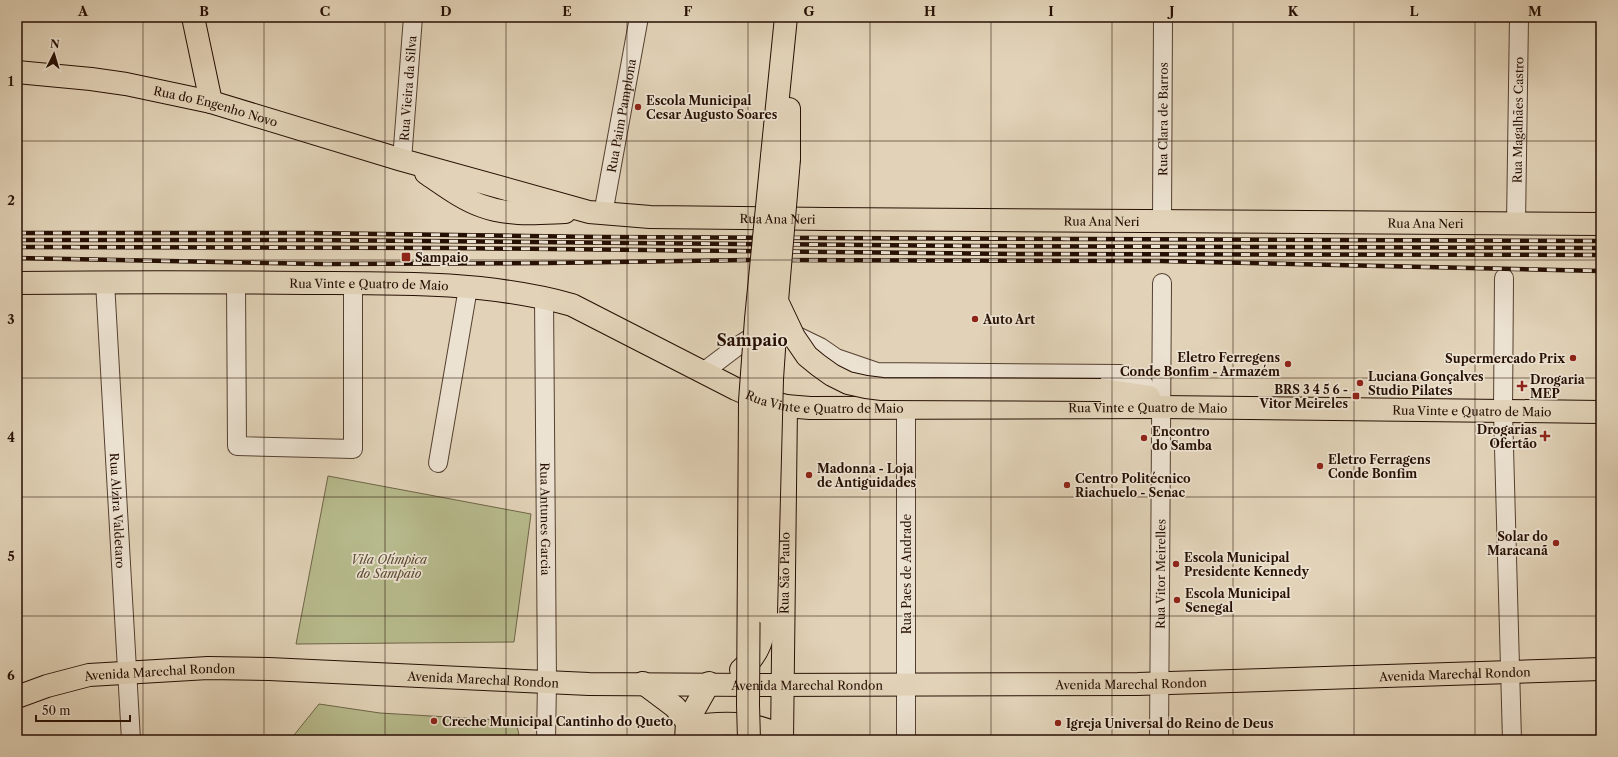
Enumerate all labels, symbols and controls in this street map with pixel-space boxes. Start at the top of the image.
text: A [77,3,89,19]
text: B [199,3,209,19]
text: C [320,3,330,19]
text: D [440,3,452,19]
text: E [562,3,572,19]
text: F [684,3,693,19]
text: G [803,3,815,19]
text: H [924,3,936,19]
text: I [1048,3,1054,19]
text: J [1167,3,1175,19]
text: K [1288,3,1299,19]
text: L [1410,3,1419,19]
text: M [1528,3,1542,19]
north arrow [34,34,74,74]
street label: Rua Vieira da Silva [396,34,419,141]
text: N [49,37,61,51]
street label: Rua Paim Pamplona [603,57,639,174]
street label: Rua Magalhães Castro [1509,57,1526,183]
street label: Rua Clara de Barros [1155,62,1170,176]
text: 1 [8,73,14,89]
street label: Rua do Engenho Novo [152,83,280,129]
place label: Escola Municipal Cesar Augusto Soares [646,93,778,122]
marker: Escola Municipal Cesar Augusto Soares [633,102,643,112]
text: 2 [7,192,15,208]
street label: Rua Ana Neri [739,211,816,226]
street label: Rua Ana Neri [1063,213,1140,229]
street label: Rua Ana Neri [1387,215,1464,231]
place label: Sampaio [415,250,469,265]
marker: Sampaio [400,251,412,263]
street label: Rua Vinte e Quatro de Maio [289,275,449,293]
text: 3 [7,311,15,327]
place label: Auto Art [982,312,1035,327]
marker: Auto Art [970,314,980,324]
district label: Sampaio [716,330,788,350]
place label: Eletro Ferregens Conde Bonfim - Armazém [1120,350,1280,379]
place label: Supermercado Prix [1445,351,1565,366]
marker: Supermercado Prix [1568,353,1578,363]
marker: Eletro Ferregens Conde Bonfim - Armazém [1283,359,1293,369]
place label: Luciana Gonçalves Studio Pilates [1368,369,1484,398]
place label: Drogaria MEP [1530,372,1586,401]
marker: Luciana Gonçalves Studio Pilates [1355,378,1365,388]
marker: Drogaria MEP [1517,381,1527,391]
place label: BRS 3 4 5 6 - Vitor Meireles [1259,382,1348,411]
street label: Rua Vinte e Quatro de Maio [744,387,904,416]
marker: BRS 3 4 5 6 - Vitor Meireles [1351,391,1361,401]
street label: Rua Vinte e Quatro de Maio [1068,399,1228,415]
street label: Rua Vinte e Quatro de Maio [1392,402,1552,419]
place label: Drogarias Ofertão [1477,422,1537,451]
place label: Encontro do Samba [1152,424,1213,453]
text: 4 [7,429,15,445]
marker: Drogarias Ofertão [1540,431,1550,441]
marker: Encontro do Samba [1139,433,1149,443]
street label: Rua Alzira Valdetaro [107,452,129,569]
place label: Eletro Ferragens Conde Bonfim [1328,452,1431,481]
place label: Madonna - Loja de Antiguidades [817,461,917,490]
marker: Eletro Ferragens Conde Bonfim [1315,461,1325,471]
street label: Rua Antunes Garcia [538,462,554,576]
marker: Madonna - Loja de Antiguidades [804,470,814,480]
place label: Centro Politécnico Riachuelo - Senac [1075,471,1191,500]
marker: Centro Politécnico Riachuelo - Senac [1062,480,1072,490]
street label: Rua Paes de Andrade [899,513,914,634]
street label: Rua Vitor Meirelles [1152,519,1168,629]
place label: Solar do Maracanã [1487,529,1549,558]
street label: Rua São Paulo [776,532,792,614]
marker: Solar do Maracanã [1551,538,1561,548]
text: 5 [7,548,15,564]
place label: Escola Municipal Presidente Kennedy [1184,550,1309,579]
park label: Vila Olímpica do Sampaio [351,552,427,581]
marker: Escola Municipal Presidente Kennedy [1171,559,1181,569]
place label: Escola Municipal Senegal [1185,586,1291,615]
marker: Escola Municipal Senegal [1172,595,1182,605]
street label: Avenida Marechal Rondon [81,660,236,684]
street label: Avenida Marechal Rondon [1378,664,1531,684]
text: 6 [7,667,15,683]
street label: Avenida Marechal Rondon [406,668,560,690]
street label: Avenida Marechal Rondon [1054,674,1208,692]
street label: Avenida Marechal Rondon [730,677,883,693]
scale bar [36,697,130,723]
text: 50 m [42,703,71,718]
place label: Creche Municipal Cantinho do Queto [442,714,674,729]
marker: Creche Municipal Cantinho do Queto [429,716,439,726]
place label: Igreja Universal do Reino de Deus [1066,716,1274,731]
marker: Igreja Universal do Reino de Deus [1053,718,1063,728]

